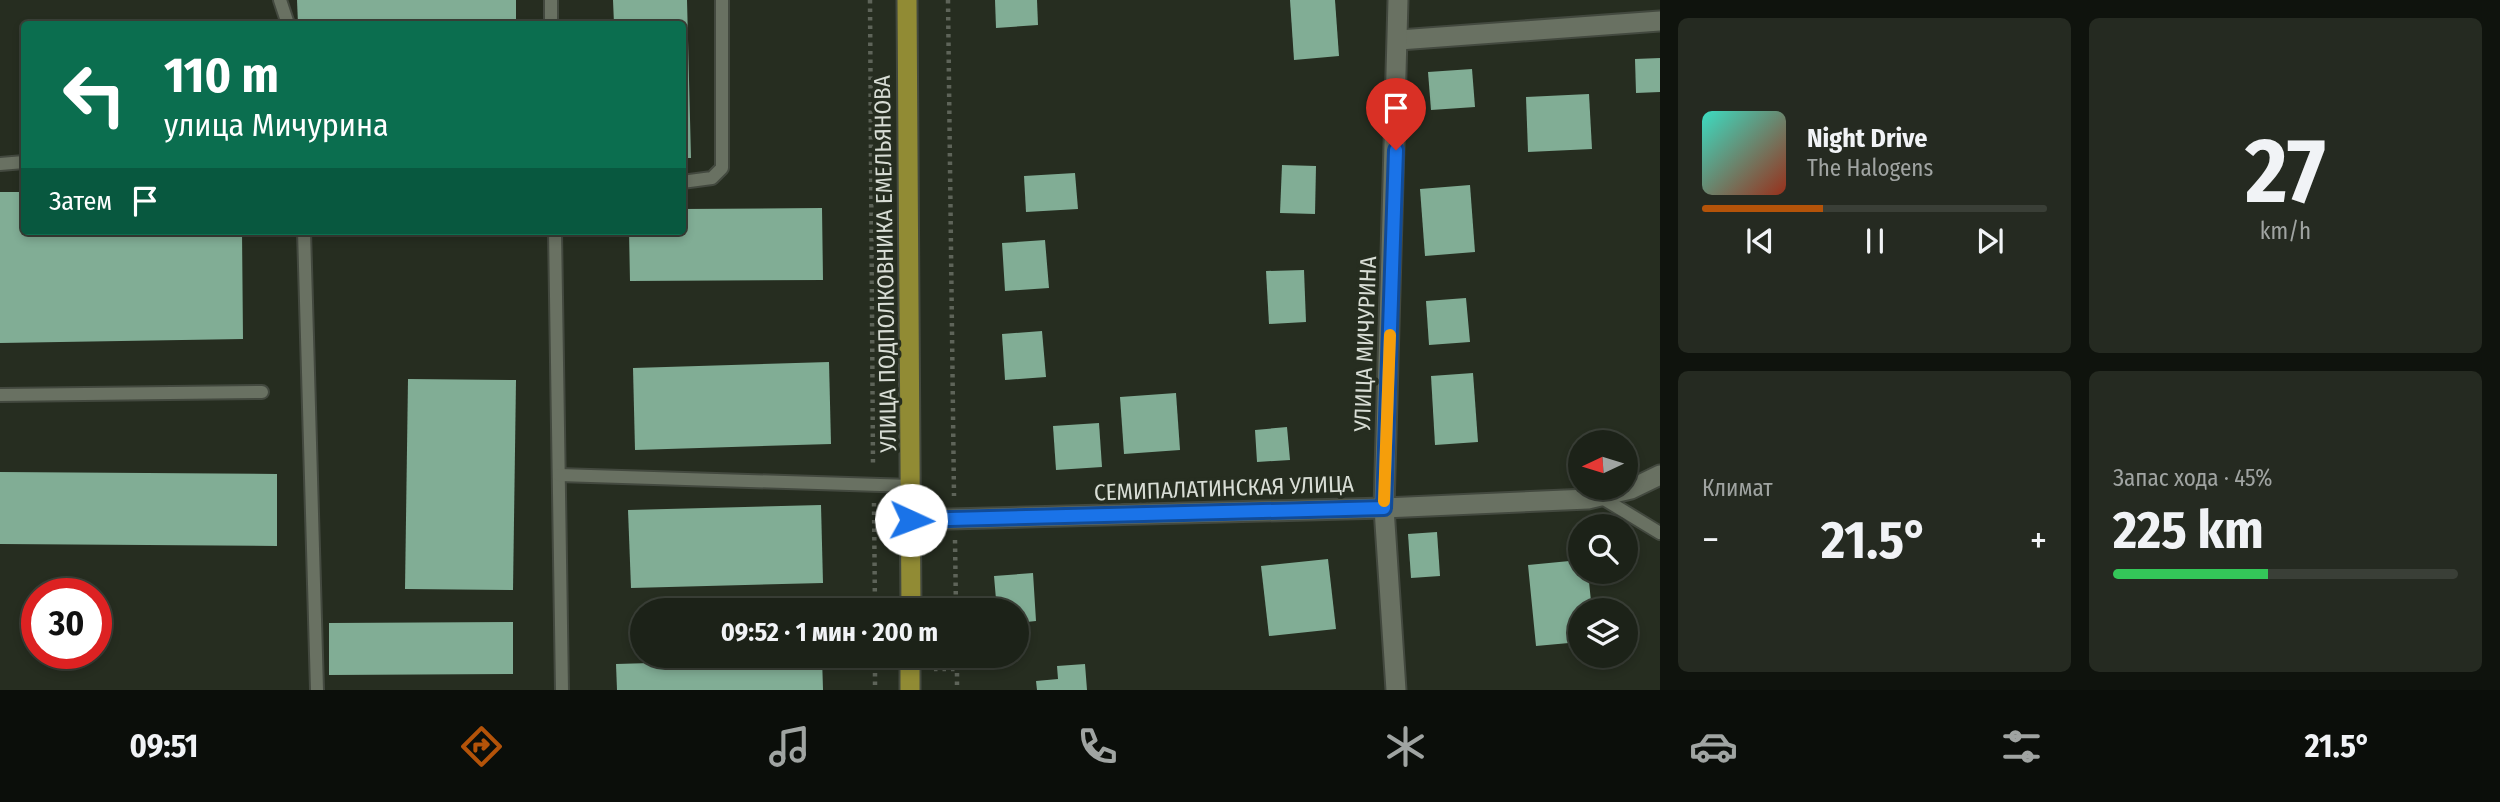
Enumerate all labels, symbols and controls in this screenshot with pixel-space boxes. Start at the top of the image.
text: 110 m [164,46,279,105]
icon: left [49,49,140,140]
street label: УЛИЦА ПОДПОЛКОВНИКА ЕМЕЛЬЯНОВА [868,75,902,454]
pin [1366,78,1426,150]
icon: arrive [1377,89,1415,127]
text: улица Мичурина [164,106,389,144]
text: 27 [2245,117,2326,226]
text: Night Drive [1807,123,1927,154]
text: The Halogens [1807,154,1933,182]
icon: arrive [126,182,164,220]
text: Затем [49,186,112,217]
text: km/h [2260,217,2311,245]
icon: previous [1741,222,1779,260]
icon: pause [1856,222,1894,260]
icon: next [1971,222,2009,260]
street label: УЛИЦА МИЧУРИНА [1348,256,1382,433]
north arrow [1568,430,1638,500]
map controls [1568,430,1638,668]
text: Запас хода · 45% [2113,464,2272,492]
street label: СЕМИПАЛАТИНСКАЯ УЛИЦА [1094,469,1354,507]
text: Климат [1702,474,1773,502]
position arrow [874,483,948,557]
text: 225 km [2113,499,2264,562]
text: 21.5° [1821,509,1928,572]
button: search [1568,514,1638,584]
text: − [1702,517,1719,563]
text: + [2030,517,2047,563]
speed limit sign: 30 [21,578,112,669]
button: layers [1568,598,1638,668]
text: 09:52 · 1 мин · 200 m [721,617,938,648]
icon: directions [457,722,506,771]
icon: music [765,722,814,771]
icon: phone [1073,722,1122,771]
icon: climate [1381,722,1430,771]
icon: car [1689,722,1738,771]
icon: filters [1997,722,2046,771]
text: 09:51 [129,727,198,765]
text: 21.5° [2305,727,2371,765]

